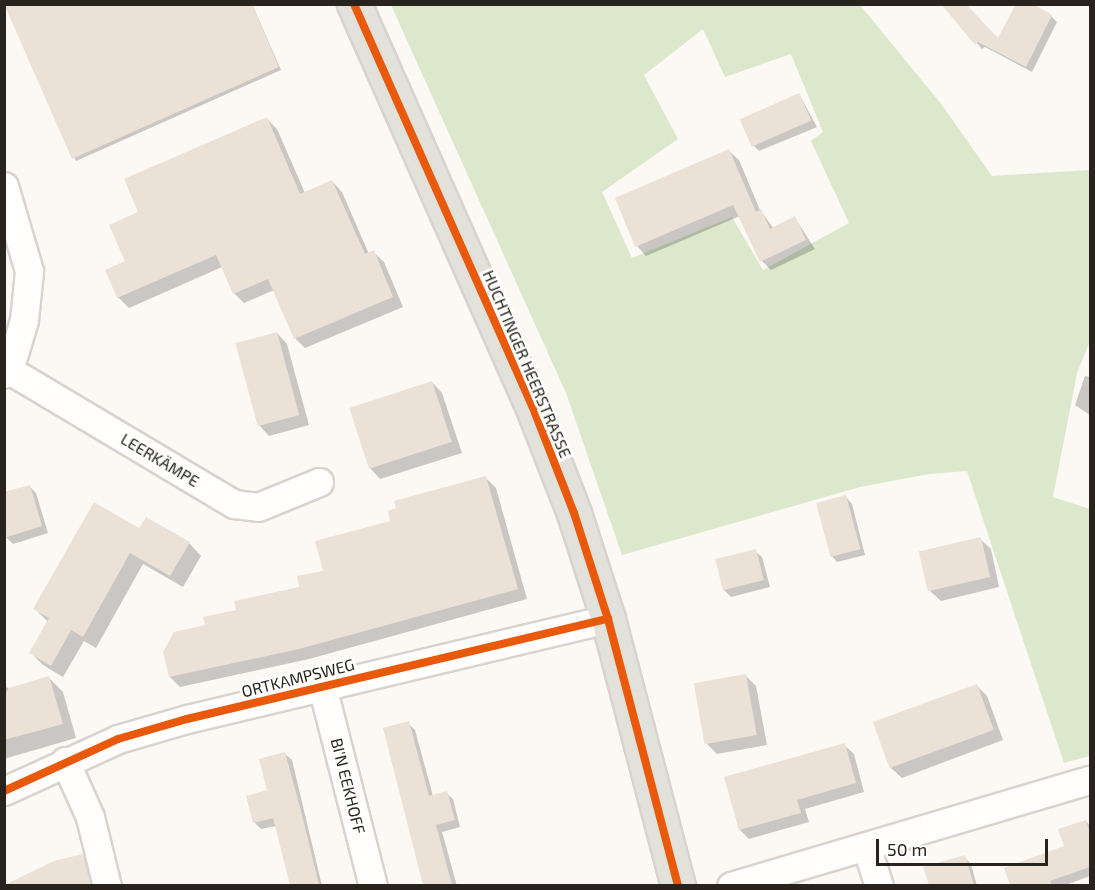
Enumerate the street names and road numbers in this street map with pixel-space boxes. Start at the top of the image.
street label: HUCHTINGER HEERSTRASSE [479,267,575,461]
street label: LEERKÄMPE [117,429,203,491]
street label: ORTKAMPSWEG [240,655,356,701]
street label: BI'N EEKHOFF [327,736,369,836]

